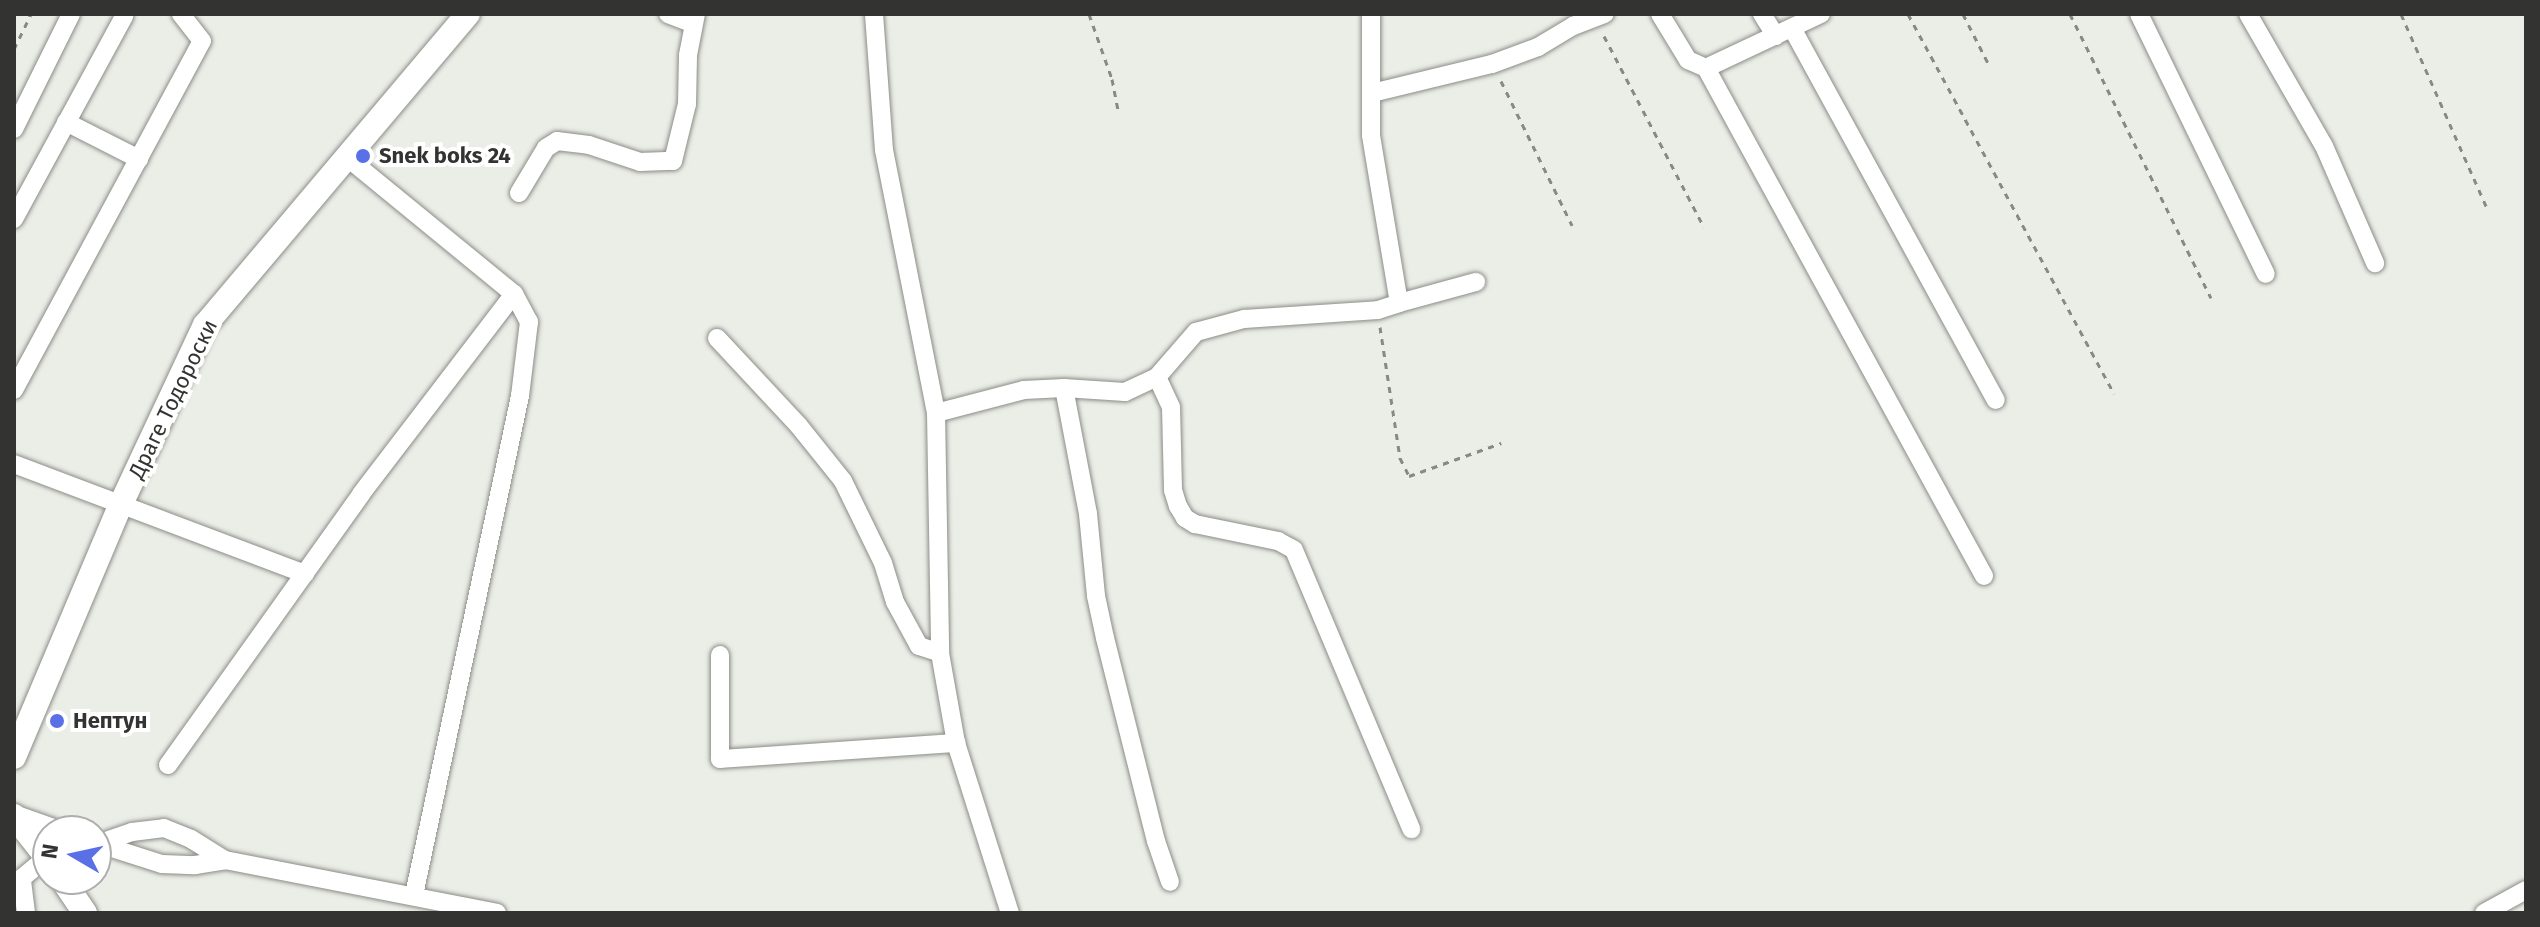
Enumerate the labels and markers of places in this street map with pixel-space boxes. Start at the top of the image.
place label: Snek boks 24 [379,143,511,169]
marker: Snek boks 24 [354,147,372,165]
place label: Нептун [73,708,147,734]
marker: Нептун [48,712,66,730]

